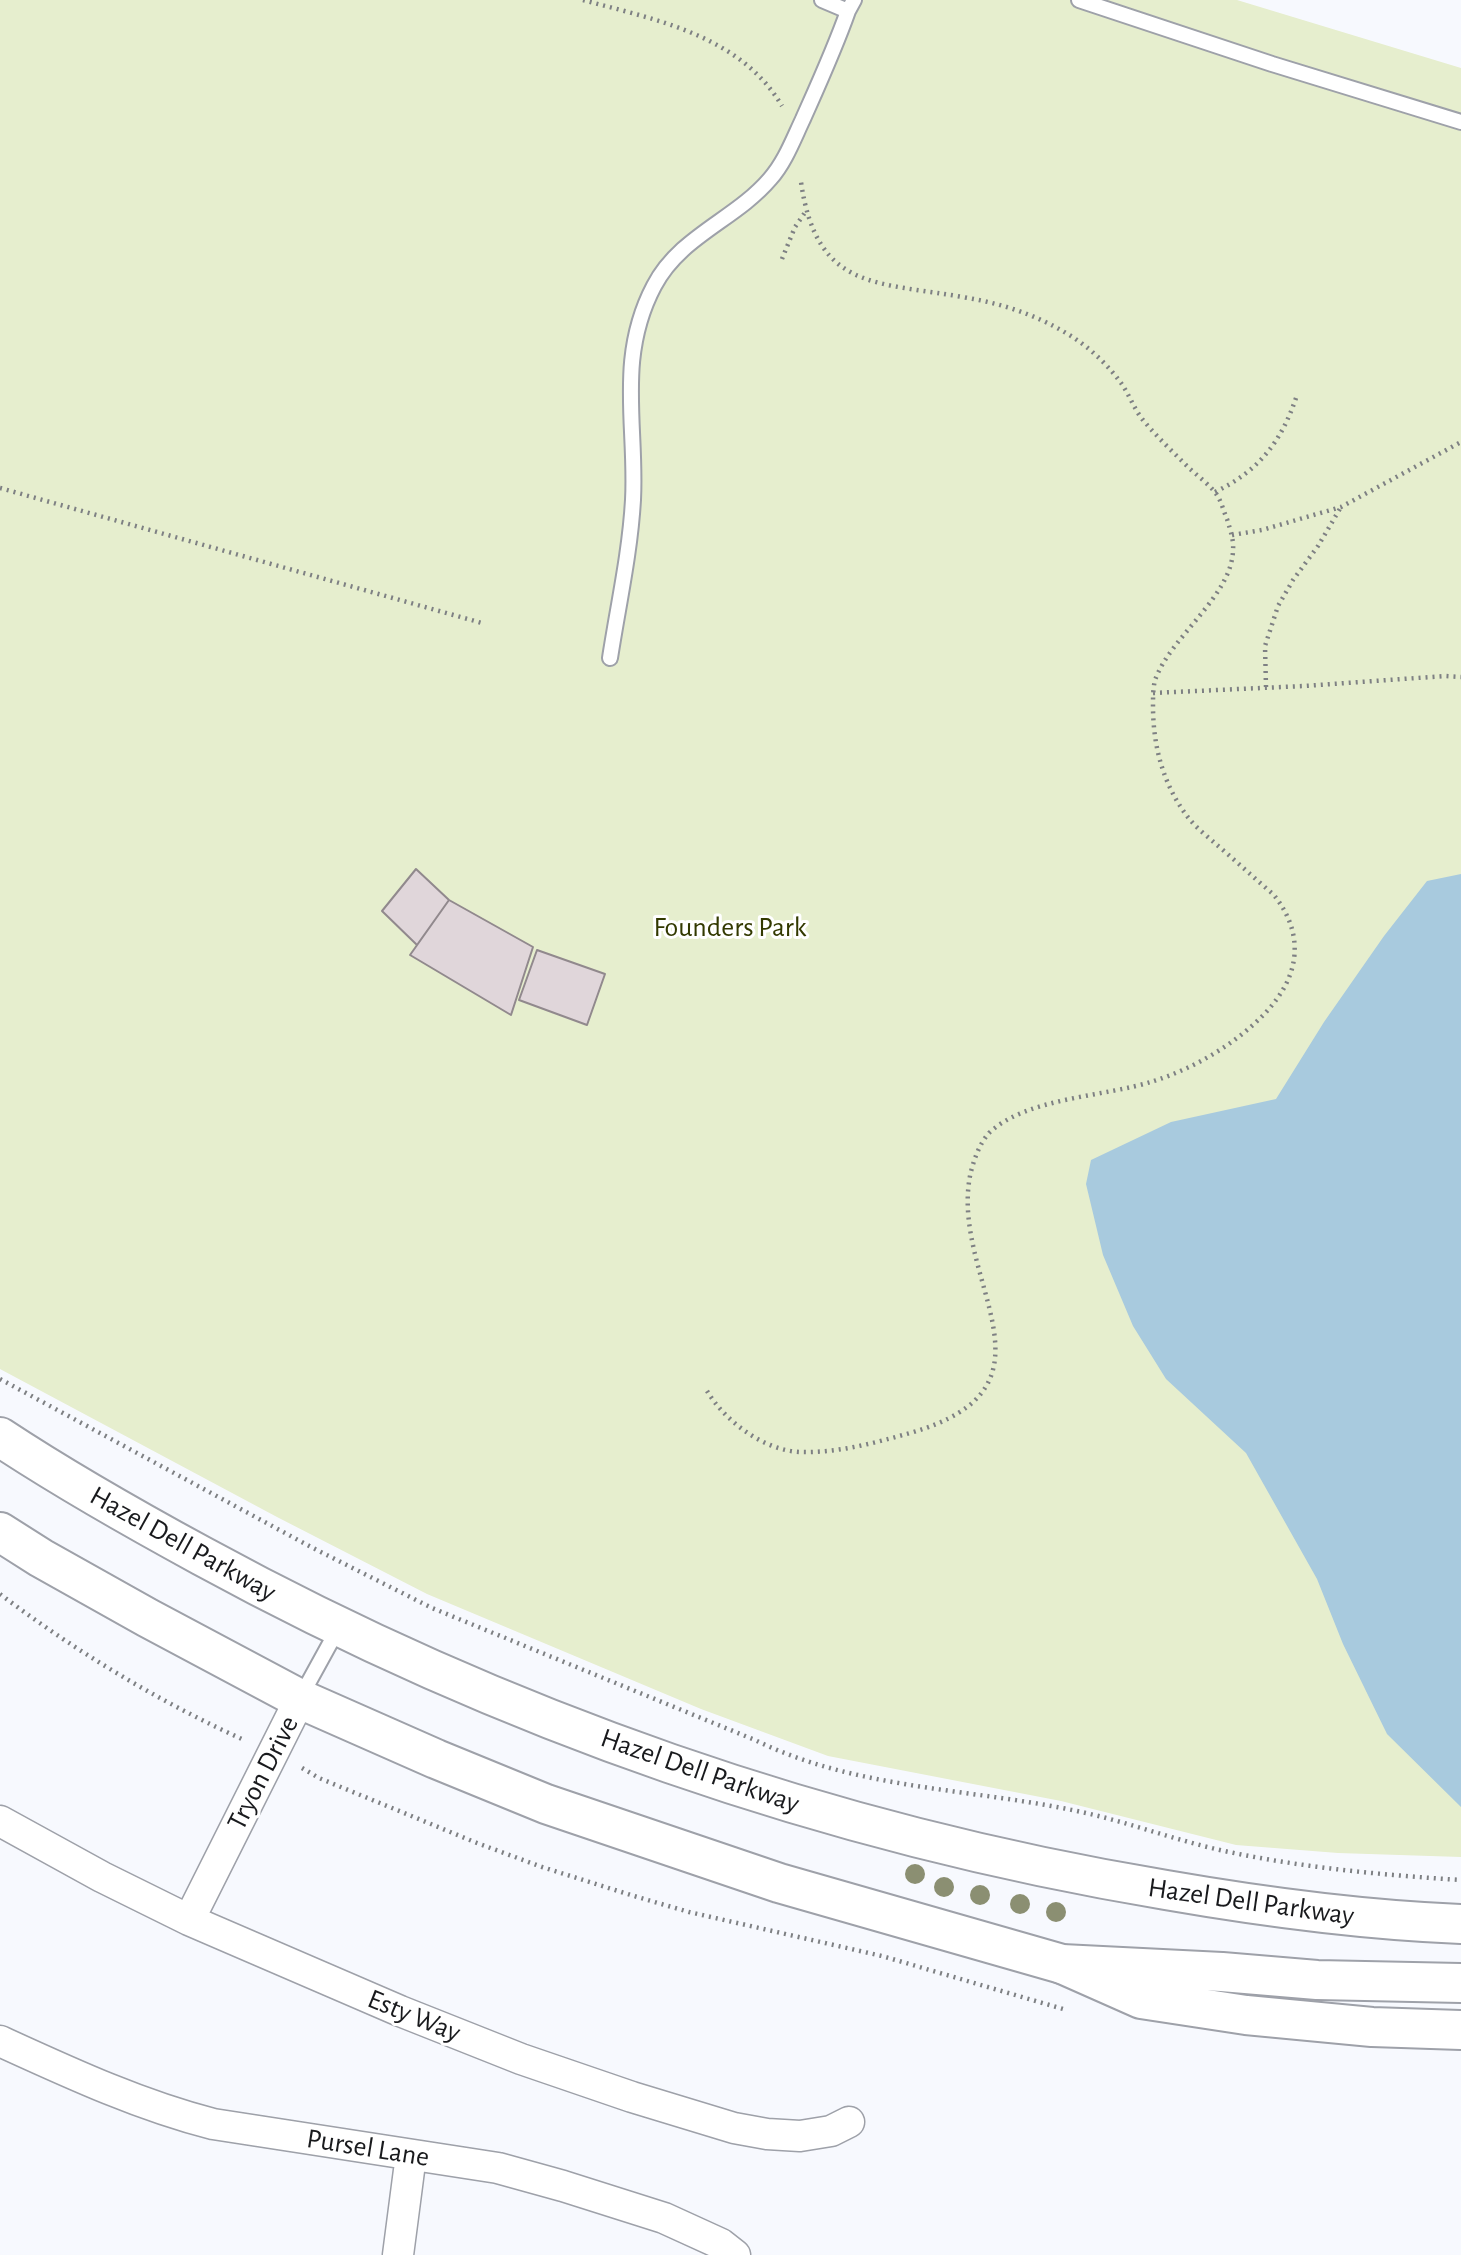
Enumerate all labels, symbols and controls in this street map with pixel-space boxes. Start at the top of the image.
park label: Founders Park [653,911,807,945]
street label: Hazel Dell Parkway [84,1479,282,1609]
street label: Tryon Drive [220,1710,306,1836]
street label: Hazel Dell Parkway [596,1721,804,1821]
street label: Hazel Dell Parkway [1146,1871,1356,1933]
street label: Esty Way [363,1982,465,2050]
street label: Pursel Lane [304,2122,432,2174]

